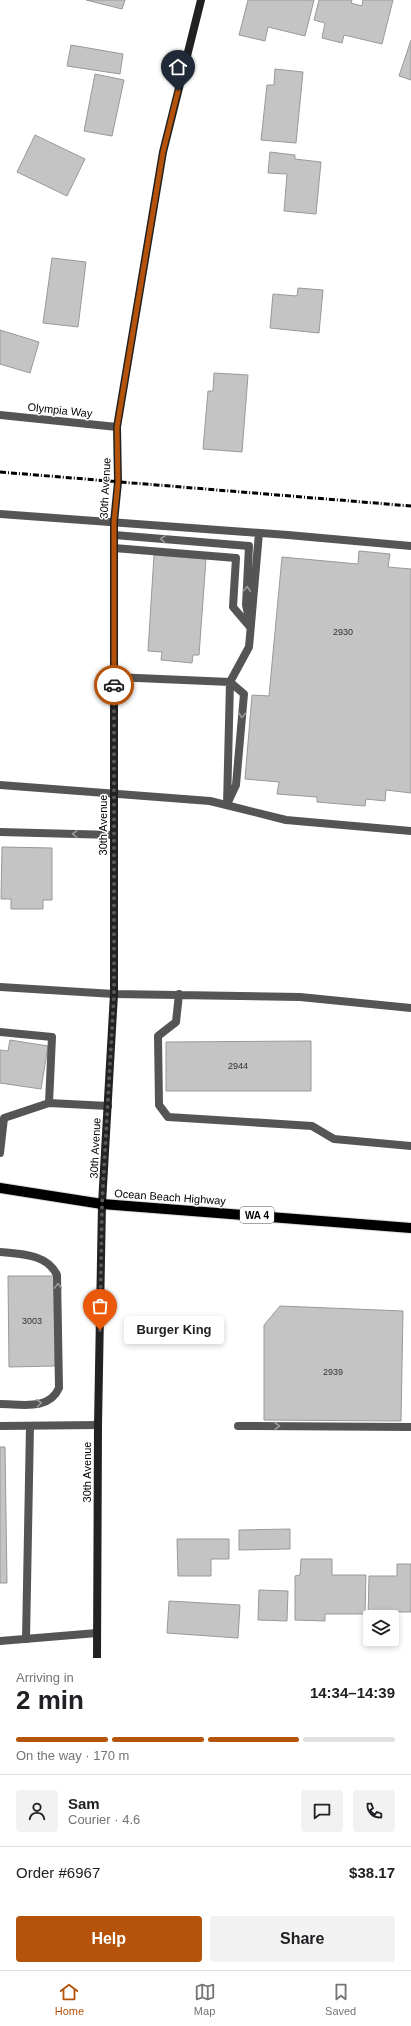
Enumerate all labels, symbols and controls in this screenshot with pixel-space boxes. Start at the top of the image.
pin [161,50,195,91]
icon: home [167,56,189,78]
street label: Olympia Way [27,401,93,419]
street label: 30th Avenue [97,457,113,519]
one-way arrow [160,534,166,543]
one-way arrow [242,586,251,592]
house number: 2930 [333,627,353,637]
courier [94,665,134,705]
icon: car [103,674,125,696]
one-way arrow [237,712,246,718]
street label: 30th Avenue [97,795,109,855]
one-way arrow [72,830,78,838]
house number: 2944 [228,1061,248,1071]
street label: 30th Avenue [87,1117,103,1179]
street label: Ocean Beach Highway [114,1187,227,1207]
road number: WA 4 [240,1207,274,1223]
one-way arrow [54,1283,62,1289]
pin [83,1289,117,1330]
icon: bag [89,1295,111,1317]
house number: 3003 [22,1316,42,1326]
callout: Burger King [124,1316,224,1344]
text: Burger King [136,1322,212,1337]
house number: 2939 [323,1367,343,1377]
one-way arrow [35,1399,42,1408]
one-way arrow [274,1422,280,1430]
street label: 30th Avenue [81,1442,93,1502]
map controls [363,1610,399,1646]
button: layers [363,1610,399,1646]
text: Arriving in [16,1670,74,1685]
text: 14:34–14:39 [310,1684,395,1701]
text: 2 min [16,1685,84,1715]
text: On the way · 170 m [16,1748,129,1763]
button: person [16,1790,58,1832]
button: chat [301,1790,343,1832]
button: phone [353,1790,395,1832]
text: Sam [68,1795,100,1812]
text: Courier · 4.6 [68,1812,140,1827]
text: Order #6967 [16,1864,100,1881]
text: $38.17 [349,1864,395,1881]
button: Help [16,1916,202,1962]
button: Share [210,1916,395,1962]
tab: Home [55,1981,84,2017]
tab: Map [194,1981,216,2017]
tab: Saved [325,1981,356,2017]

